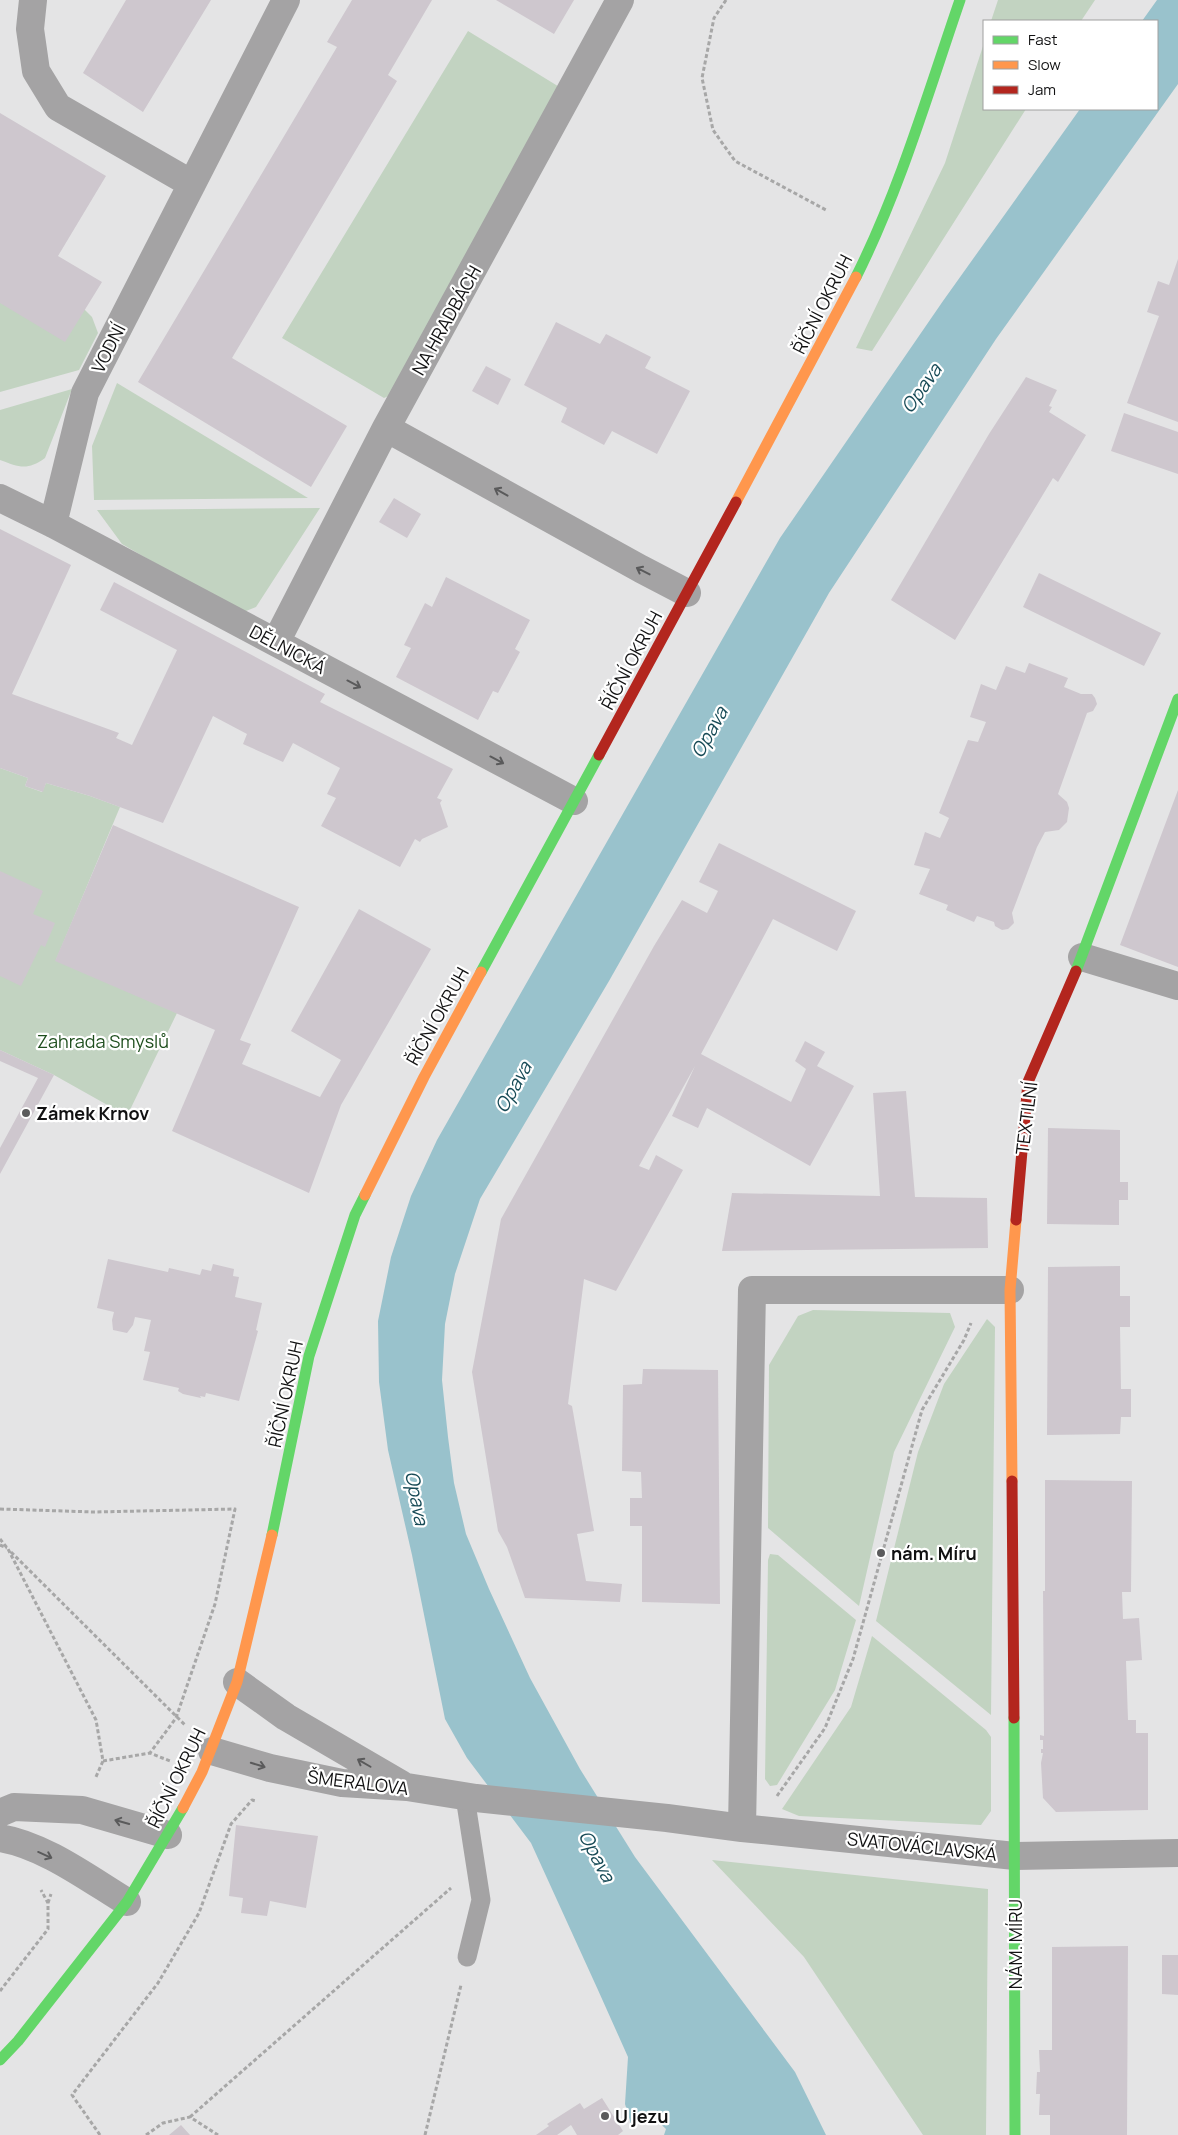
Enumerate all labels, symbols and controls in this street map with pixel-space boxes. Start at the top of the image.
legend [983,20,1158,110]
text: Fast [1028,29,1057,50]
text: Slow [1028,54,1061,75]
text: Jam [1028,79,1056,100]
street label: ŘÍČNÍ OKRUH [787,250,857,358]
street label: NA HRADBÁCH [406,261,486,379]
street label: VODNÍ [85,319,131,377]
water label: Opava [895,357,948,418]
one-way arrow [494,487,509,497]
one-way arrow [636,566,651,576]
street label: ŘÍČNÍ OKRUH [595,606,667,714]
street label: DĚLNICKÁ [246,619,331,679]
one-way arrow [346,680,361,689]
water label: Opava [684,700,734,762]
one-way arrow [490,755,505,765]
street label: ŘÍČNÍ OKRUH [400,963,474,1069]
park label: Zahrada Smyslů [37,1029,169,1053]
water label: Opava [488,1055,538,1117]
street label: TEXTILNÍ [1010,1080,1042,1156]
place label: Zámek Krnov [36,1101,149,1125]
marker: Zámek Krnov [20,1107,32,1119]
street label: ŘÍČNÍ OKRUH [262,1338,308,1450]
water label: Opava [399,1469,435,1529]
place label: nám. Míru [891,1541,977,1565]
marker: nám. Míru [875,1547,887,1559]
street label: ŘÍČNÍ OKRUH [141,1724,211,1832]
one-way arrow [358,1757,372,1767]
one-way arrow [250,1760,266,1770]
street label: ŠMERALOVA [306,1764,410,1800]
one-way arrow [114,1816,130,1826]
water label: Opava [573,1826,622,1888]
street label: SVATOVÁCLAVSKÁ [846,1826,999,1866]
one-way arrow [38,1850,53,1860]
street label: NÁM. MÍRU [1003,1899,1027,1989]
place label: U jezu [615,2104,668,2128]
marker: U jezu [599,2110,611,2122]

